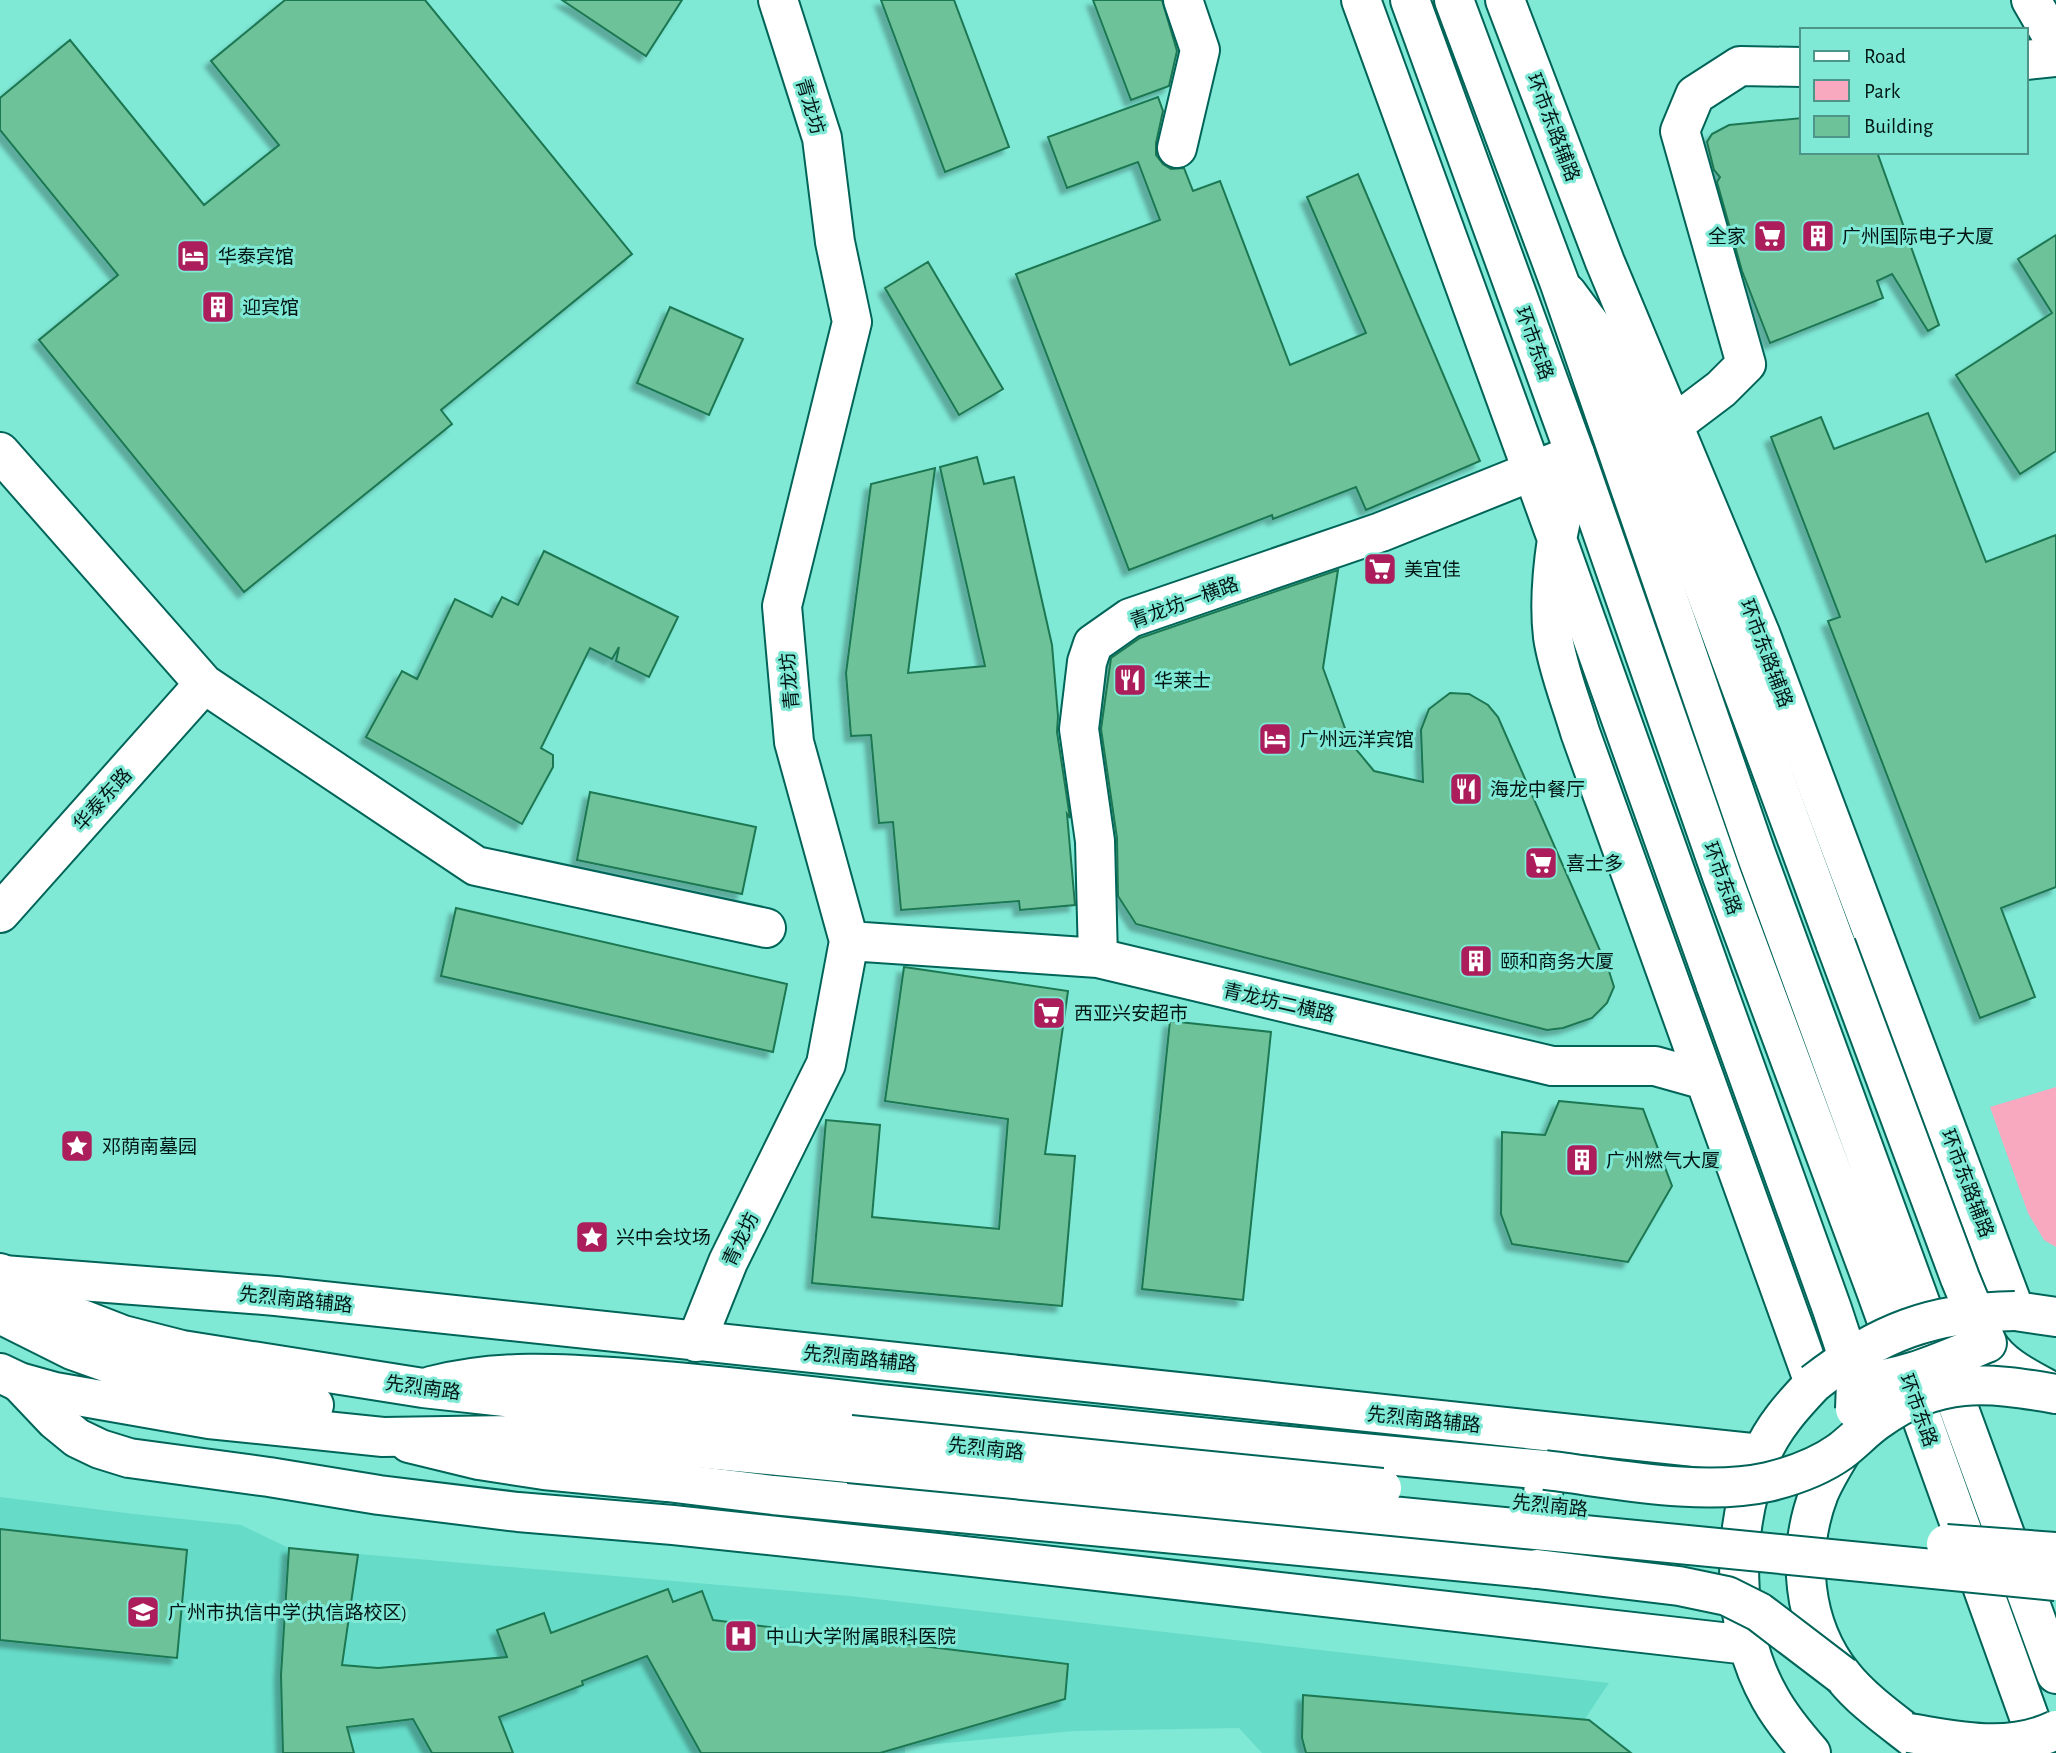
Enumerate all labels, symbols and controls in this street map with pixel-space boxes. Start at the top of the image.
legend [1800,28,2028,154]
text: Road [1864,46,1906,67]
street label: 环市东路辅路 [1523,70,1584,184]
street label: 青龙坊 [792,76,829,136]
text: Park [1864,81,1901,102]
text: Building [1864,116,1934,137]
supermarket icon: 全家 [1751,217,1789,255]
building icon: 广州国际电子大厦 [1799,217,1837,255]
place label: 全家 [1708,226,1746,247]
place label: 广州国际电子大厦 [1842,227,1994,247]
hotel icon: 华泰宾馆 [174,237,212,275]
place label: 华泰宾馆 [218,246,294,267]
building icon: 迎宾馆 [199,288,237,326]
place label: 迎宾馆 [242,297,299,318]
street label: 环市东路 [1512,304,1557,382]
supermarket icon: 美宜佳 [1361,550,1399,588]
place label: 美宜佳 [1404,559,1461,580]
street label: 青龙坊一横路 [1127,573,1241,632]
street label: 环市东路辅路 [1736,596,1797,710]
street label: 青龙坊 [777,652,802,710]
restaurant icon: 华莱士 [1111,661,1149,699]
place label: 华莱士 [1154,671,1211,691]
hotel icon: 广州远洋宾馆 [1256,720,1294,758]
place label: 广州远洋宾馆 [1300,729,1414,750]
street label: 华泰东路 [69,764,136,835]
restaurant icon: 海龙中餐厅 [1447,770,1485,808]
place label: 海龙中餐厅 [1490,779,1585,800]
street label: 环市东路 [1700,839,1745,917]
supermarket icon: 喜士多 [1522,844,1560,882]
place label: 喜士多 [1566,853,1623,874]
building icon: 颐和商务大厦 [1457,942,1495,980]
place label: 颐和商务大厦 [1500,951,1614,972]
street label: 青龙坊二横路 [1221,979,1337,1026]
supermarket icon: 西亚兴安超市 [1030,994,1068,1032]
place label: 西亚兴安超市 [1074,1003,1188,1024]
street label: 环市东路辅路 [1937,1126,1998,1240]
place icon: 邓荫南墓园 [58,1127,96,1165]
place label: 邓荫南墓园 [102,1136,197,1157]
building icon: 广州燃气大厦 [1563,1141,1601,1179]
place label: 广州燃气大厦 [1606,1150,1720,1171]
street label: 青龙坊 [719,1209,762,1269]
place icon: 兴中会坟场 [573,1218,611,1256]
place label: 兴中会坟场 [616,1228,711,1248]
street label: 先烈南路辅路 [238,1284,354,1316]
street label: 先烈南路辅路 [802,1343,918,1375]
street label: 环市东路 [1896,1371,1941,1449]
street label: 先烈南路 [384,1373,462,1403]
street label: 先烈南路辅路 [1366,1404,1482,1436]
street label: 先烈南路 [947,1435,1025,1463]
street label: 先烈南路 [1511,1492,1589,1520]
school or university icon: 广州市执信中学(执信路校区) [124,1593,162,1631]
place label: 广州市执信中学(执信路校区) [168,1602,407,1623]
hospital icon: 中山大学附属眼科医院 [722,1617,760,1655]
place label: 中山大学附属眼科医院 [766,1626,956,1647]

